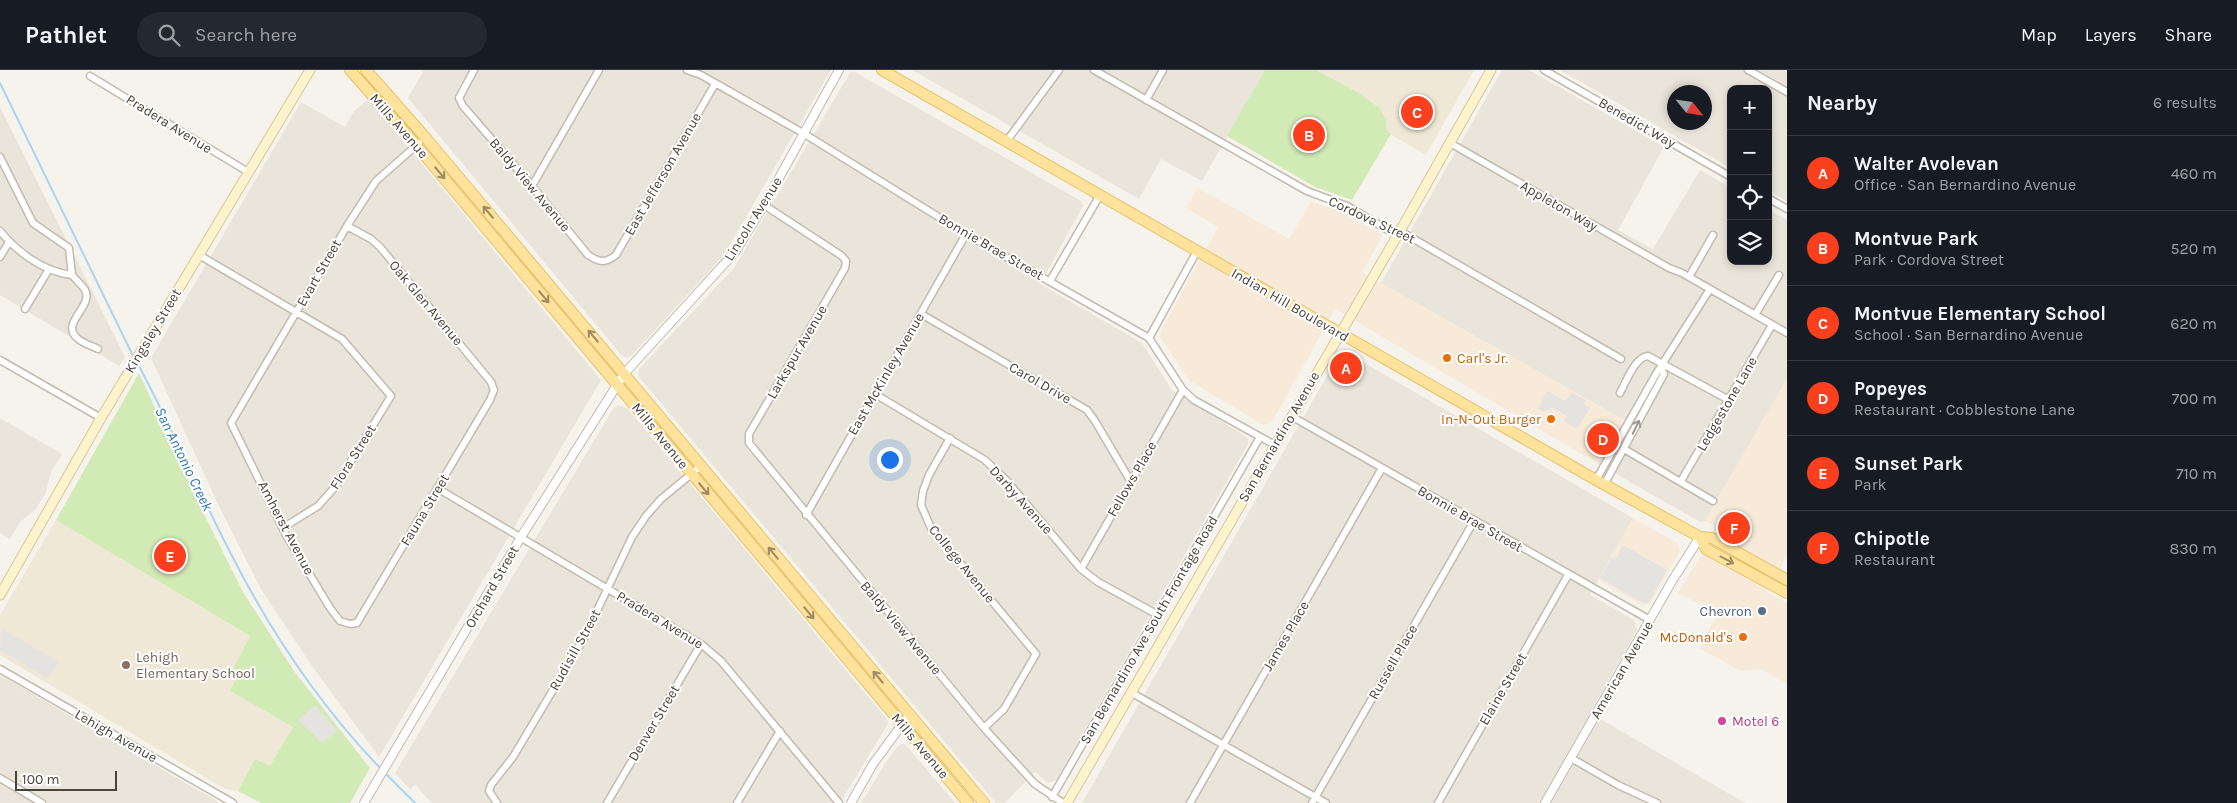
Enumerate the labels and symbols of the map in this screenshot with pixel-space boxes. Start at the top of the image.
north arrow [1667,85,1712,130]
street label: Mills Avenue [366,90,432,162]
street label: Pradera Avenue [123,91,215,157]
pin: C [1401,93,1433,131]
street label: Benedict Way [1595,94,1679,152]
street label: East Jefferson Avenue [621,110,705,238]
pin: B [1293,116,1325,154]
street label: Baldy View Avenue [486,135,574,235]
one-way arrow [434,166,445,179]
street label: Lincoln Avenue [720,174,786,264]
street label: Appleton Way [1517,177,1601,235]
street label: Cordova Street [1326,192,1418,248]
one-way arrow [483,206,494,219]
street label: Bonnie Brae Street [935,210,1047,284]
street label: Evart Street [293,236,345,310]
street label: Oak Glen Avenue [385,257,467,349]
street label: Indian Hill Boulevard [1228,264,1352,346]
street label: Kingsley Street [121,286,185,376]
one-way arrow [538,291,550,304]
street label: Larkspur Avenue [763,302,831,402]
street label: East McKinley Avenue [844,310,928,438]
one-way arrow [587,330,598,343]
pin: A [1330,349,1362,387]
place label: Carl's Jr. [1457,350,1509,367]
marker: Carl's Jr. [1441,352,1453,364]
street label: Ledgestone Lane [1693,354,1761,454]
street label: Carol Drive [1006,358,1074,408]
street label: San Bernardino Avenue [1235,369,1323,505]
street label: Mills Avenue [628,399,692,473]
water label: San Antonio Creek [151,404,217,514]
place label: In-N-Out Burger [1441,411,1542,428]
marker: In-N-Out Burger [1545,413,1557,425]
pin: D [1587,420,1619,458]
one-way arrow [1632,420,1641,435]
street label: Flora Street [326,421,380,493]
street label: Fellows Place [1104,438,1160,520]
your location [877,447,903,473]
street label: Darby Avenue [986,462,1056,538]
street label: Fauna Street [397,471,453,549]
street label: Amherst Avenue [254,478,318,578]
one-way arrow [699,482,710,495]
street label: Bonnie Brae Street [1414,482,1526,556]
pin: F [1718,509,1750,547]
street label: San Bernardino Ave South Frontage Road [1076,513,1222,747]
street label: College Avenue [925,521,999,607]
pin: E [154,537,186,575]
street label: Orchard Street [461,543,523,631]
one-way arrow [768,547,779,560]
one-way arrow [1719,556,1734,565]
street label: Baldy View Avenue [857,578,945,678]
street label: Pradera Avenue [614,587,706,653]
street label: James Place [1259,598,1313,674]
place label: Chevron [1700,603,1752,620]
marker: Chevron [1756,605,1768,617]
street label: Rudisill Street [546,606,604,694]
one-way arrow [803,607,814,620]
street label: American Avenue [1587,618,1657,722]
street label: Russell Place [1365,621,1421,703]
place label: McDonald's [1659,629,1733,646]
marker: McDonald's [1737,631,1749,643]
place label: Lehigh Elementary School [136,649,255,682]
street label: Elaine Street [1475,650,1531,728]
marker: Lehigh Elementary School [120,659,132,671]
one-way arrow [872,671,883,684]
street label: Denver Street [625,682,683,764]
street label: Lehigh Avenue [72,706,160,766]
street label: Mills Avenue [888,710,952,782]
place label: Motel 6 [1732,713,1779,730]
marker: Motel 6 [1716,715,1728,727]
scale bar [15,768,118,791]

